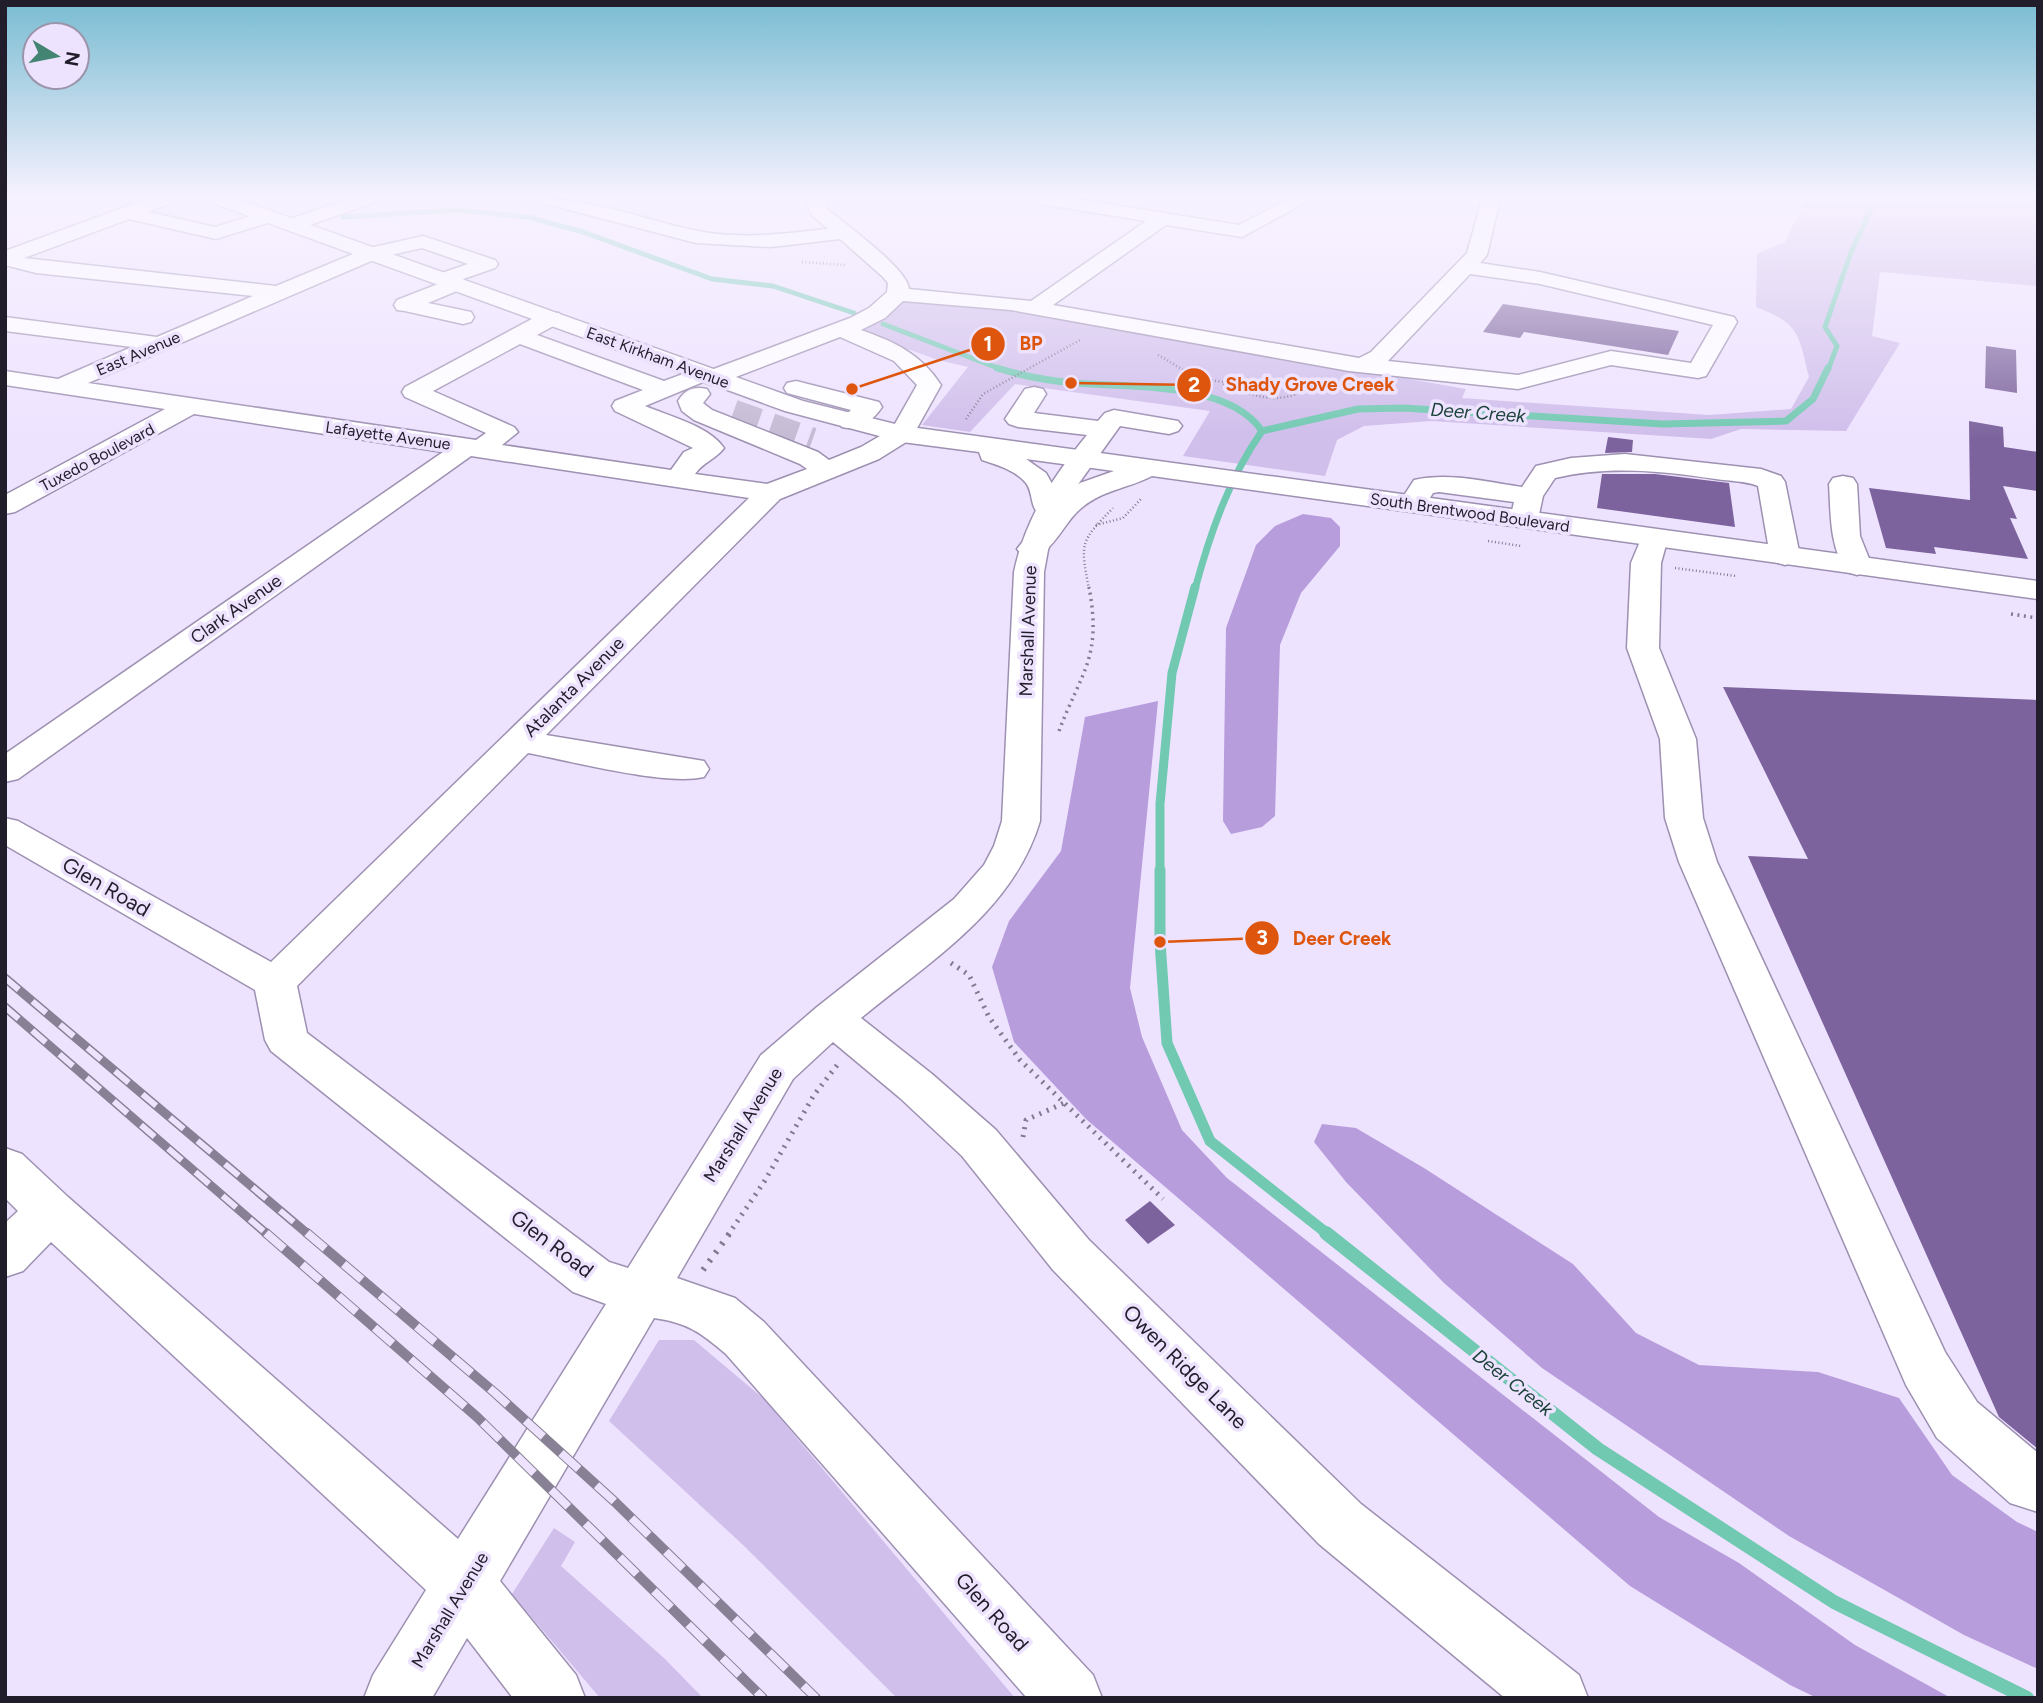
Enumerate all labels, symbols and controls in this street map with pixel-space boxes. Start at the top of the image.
north arrow [21,21,91,91]
text: N [60,50,85,68]
street label: East Kirkham Avenue [584,323,732,392]
callout: BP [971,324,1057,364]
street label: East Avenue [93,327,183,380]
text: 1 [984,331,992,356]
text: BP [1019,332,1043,355]
callout: Shady Grove Creek [1177,365,1408,405]
text: 2 [1188,372,1200,397]
text: Shady Grove Creek [1226,373,1395,396]
water label: Deer Creek [1430,398,1527,427]
street label: Lafayette Avenue [324,417,452,454]
street label: Tuxedo Boulevard [37,419,158,496]
street label: South Brentwood Boulevard [1369,489,1571,536]
street label: Marshall Avenue [1015,565,1041,697]
street label: Clark Avenue [186,569,286,648]
street label: Atalanta Avenue [519,632,629,742]
street label: Glen Road [58,851,155,922]
callout: Deer Creek [1244,918,1406,958]
text: 3 [1256,925,1268,950]
text: Deer Creek [1293,927,1392,950]
street label: Marshall Avenue [699,1063,787,1187]
street label: Glen Road [506,1204,599,1283]
street label: Owen Ridge Lane [1118,1299,1253,1434]
water label: Deer Creek [1468,1344,1558,1421]
street label: Marshall Avenue [407,1548,493,1672]
street label: Glen Road [951,1567,1034,1656]

